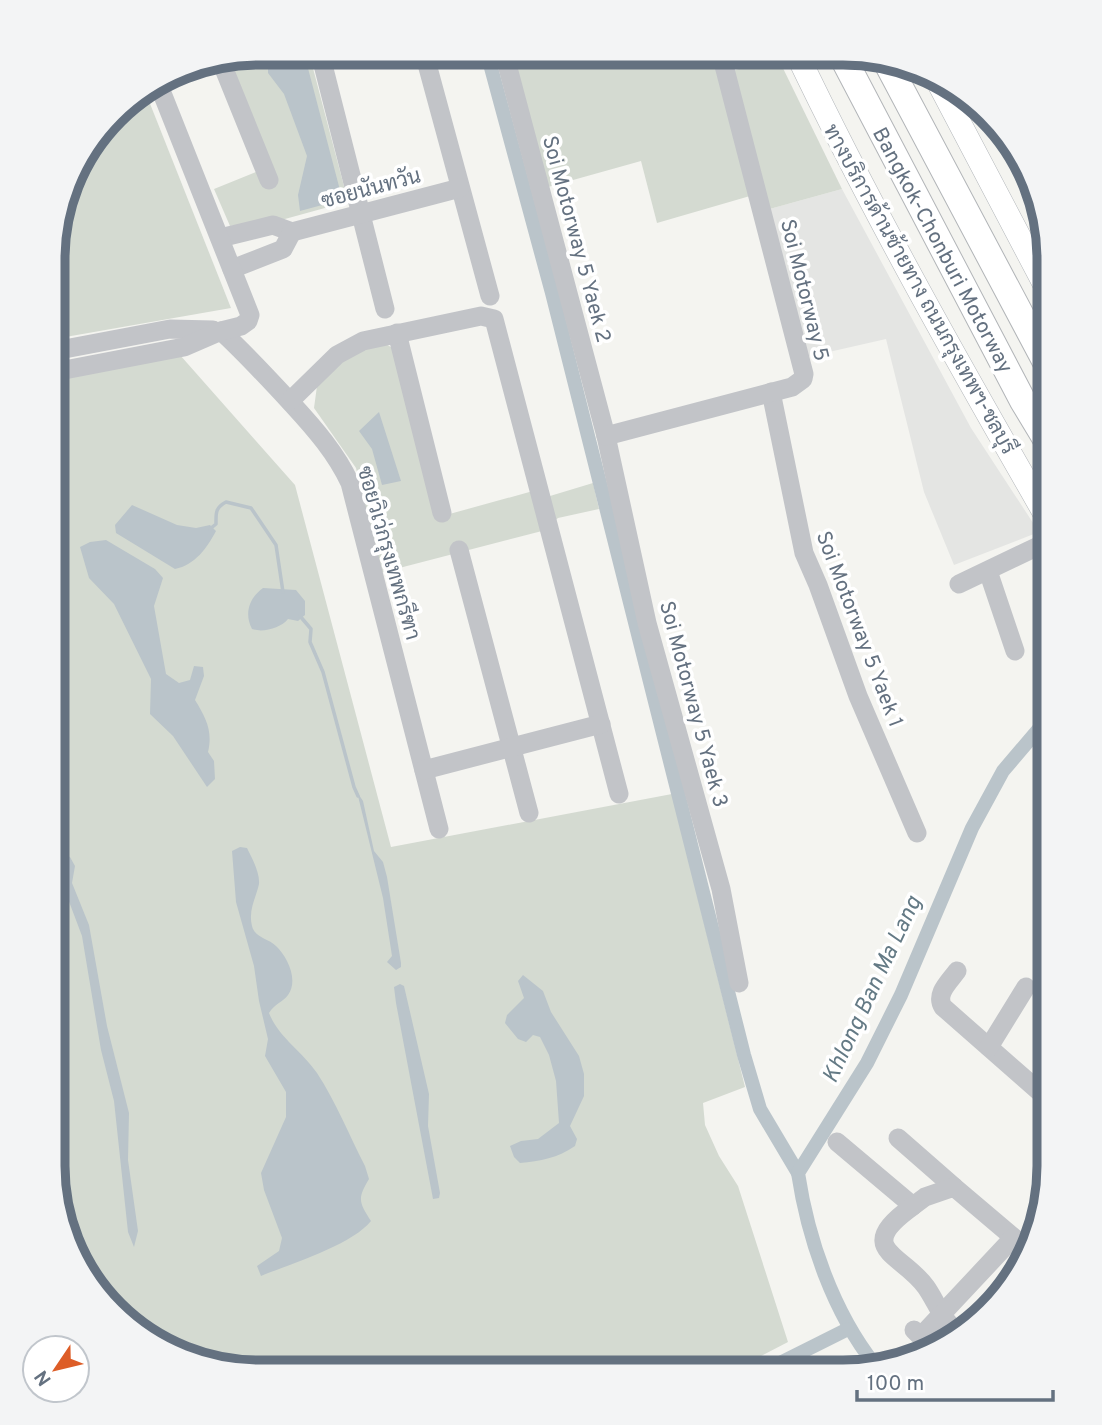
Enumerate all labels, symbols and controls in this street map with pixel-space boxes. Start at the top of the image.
street label: ทางบริการด้านซ้ายทาง ถนนกรุงเทพฯ-ชลบุรี [816,119,1022,460]
street label: Bangkok-Chonburi Motorway [865,123,1018,378]
street label: Soi Motorway 5 Yaek 2 [535,133,616,346]
street label: ซอยนันทวัน [319,163,424,216]
street label: Soi Motorway 5 [773,217,834,364]
street label: ซอยวิเว่กรุงเทพกรีฑา [350,463,426,644]
street label: Soi Motorway 5 Yaek 1 [809,528,908,731]
street label: Soi Motorway 5 Yaek 3 [652,598,733,811]
water label: Khlong Ban Ma Lang [817,891,930,1088]
north arrow [21,1334,91,1404]
scale bar [857,1358,1053,1402]
text: N [30,1365,57,1390]
text: 100 m [867,1371,924,1398]

